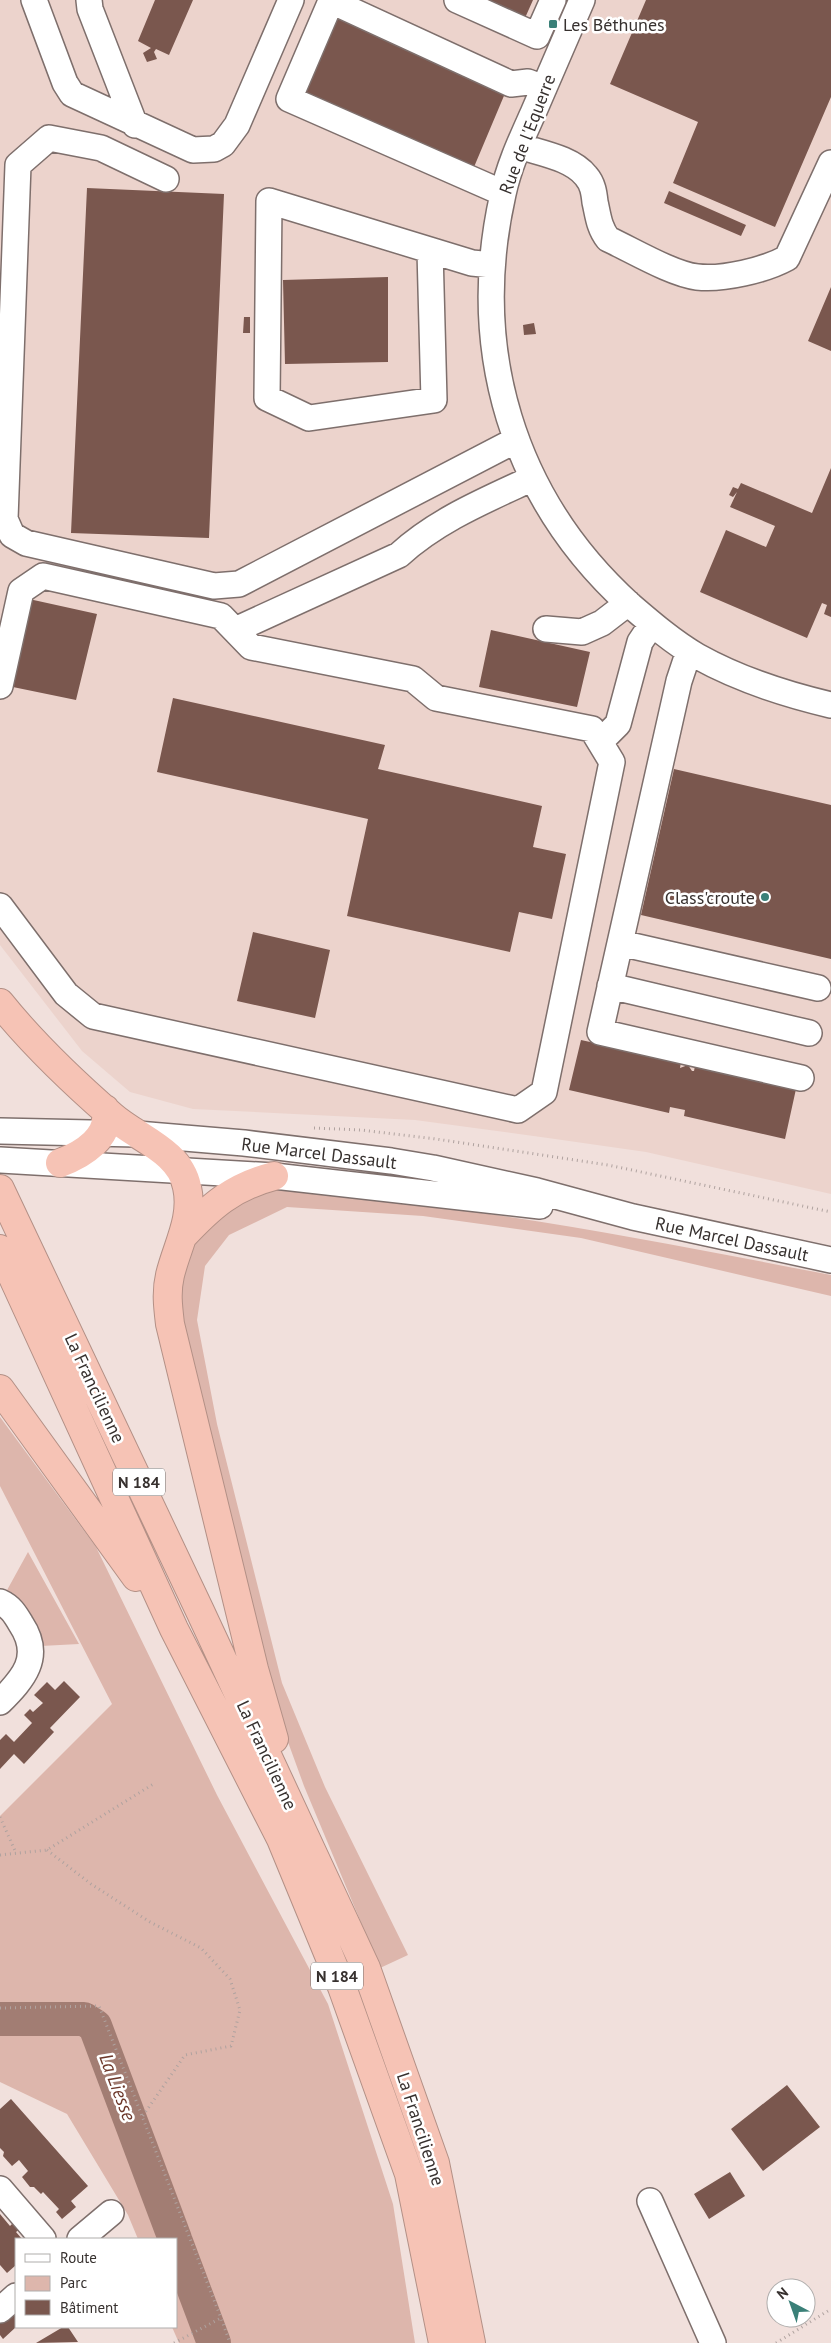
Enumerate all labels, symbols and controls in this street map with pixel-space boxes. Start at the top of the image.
place label: Les Béthunes [563,13,665,36]
marker: Les Béthunes [547,18,559,30]
street label: Rue de l'Equerre [494,71,560,197]
place label: Class'croute [665,886,755,909]
marker: Class'croute [759,891,771,903]
street label: Rue Marcel Dassault [240,1132,398,1174]
street label: Rue Marcel Dassault [653,1212,811,1266]
street label: La Francilienne [60,1330,130,1446]
road number: N 184 [113,1468,165,1495]
street label: La Francilienne [232,1697,302,1813]
road number: N 184 [311,1962,363,1990]
water label: La Liesse [94,2050,142,2124]
street label: La Francilienne [392,2069,450,2189]
legend [15,2238,178,2328]
text: Route [60,2248,97,2267]
text: Parc [60,2273,87,2292]
north arrow [766,2278,816,2328]
text: N [773,2283,792,2303]
text: Bâtiment [60,2298,118,2317]

